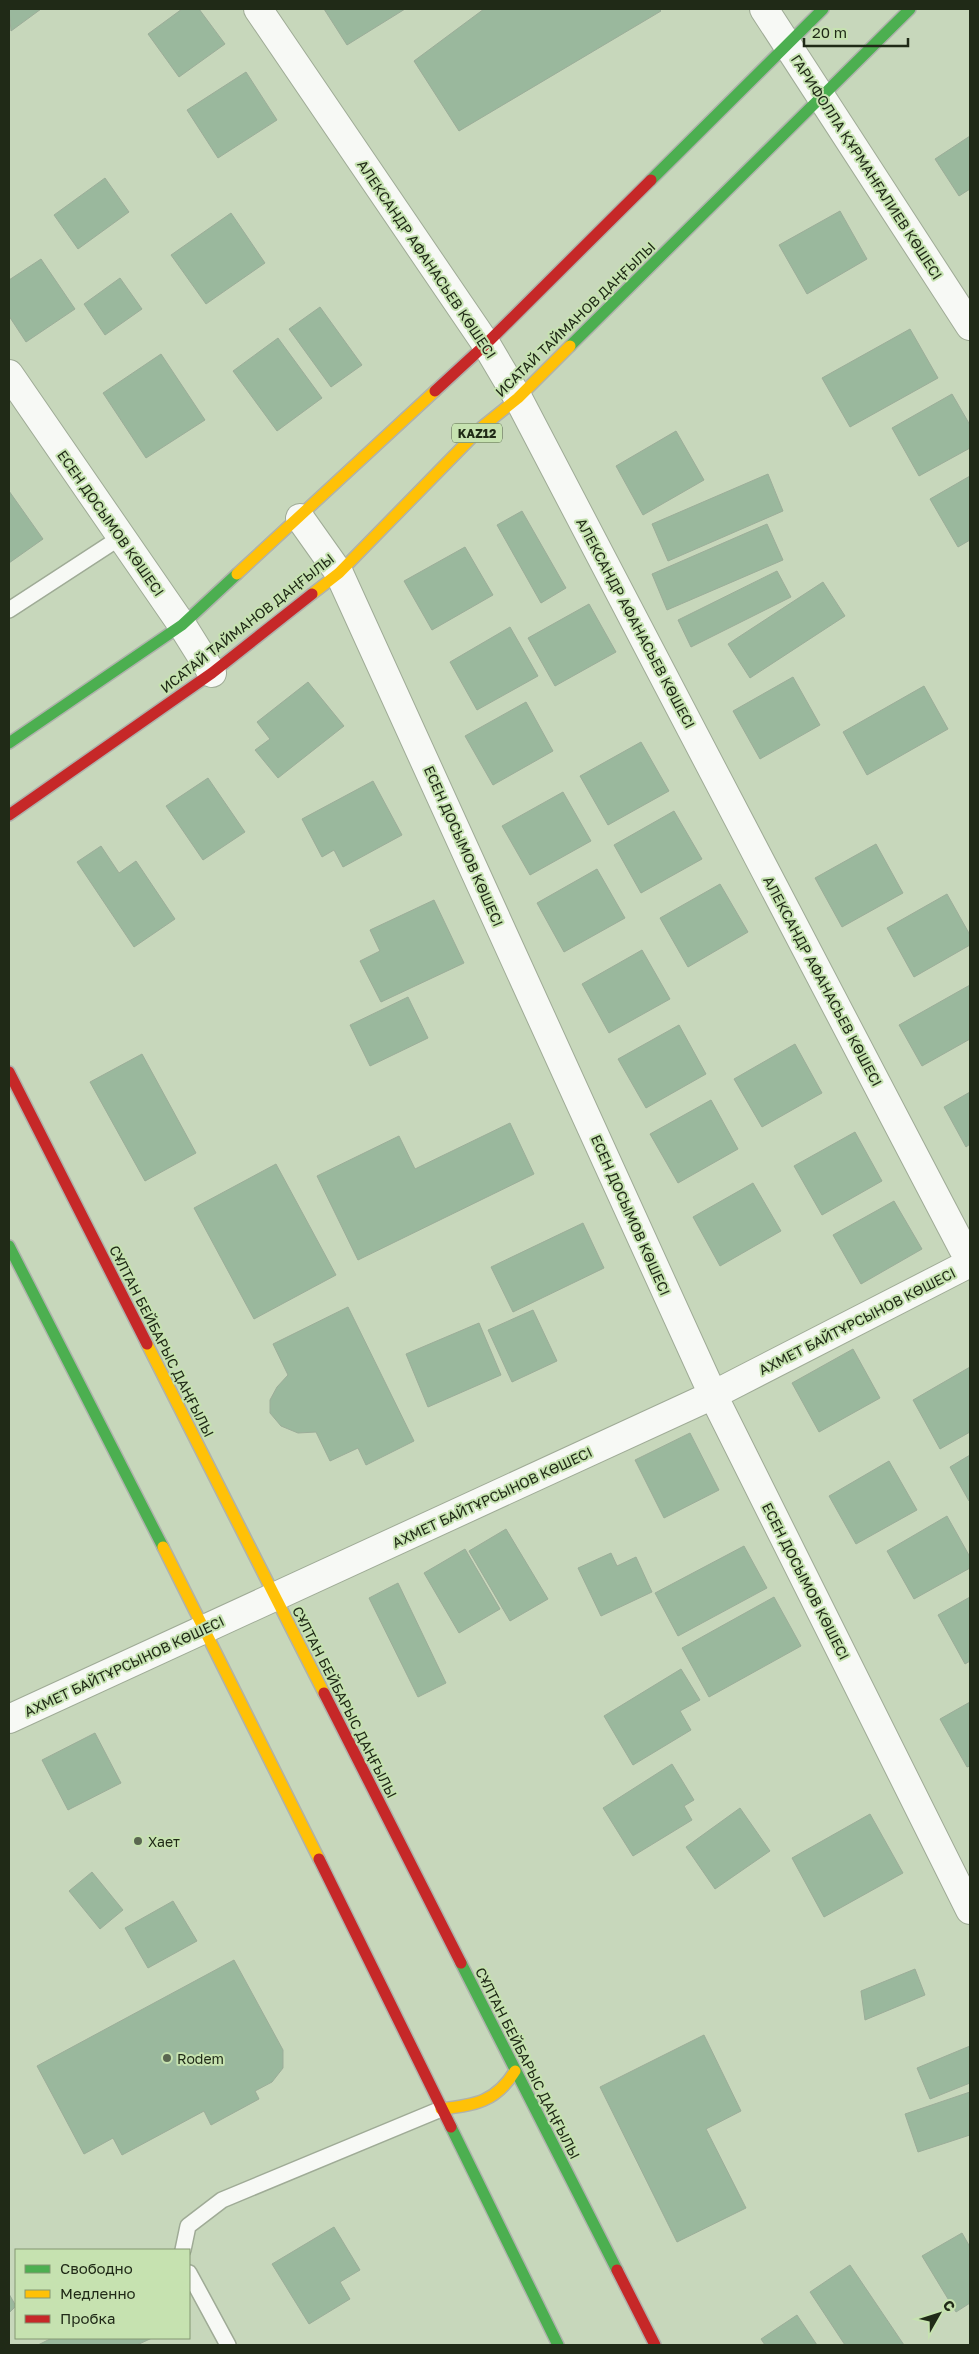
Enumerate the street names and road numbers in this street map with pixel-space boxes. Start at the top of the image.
street label: ГАРИФОЛЛА ҚҰРМАНҒАЛИЕВ КӨШЕСІ [788,51,946,283]
street label: АЛЕКСАНДР АФАНАСЬЕВ КӨШЕСІ [354,156,500,362]
street label: ИСАТАЙ ТАЙМАНОВ ДАҢҒЫЛЫ [491,238,659,400]
road number: KAZ12 [452,423,502,442]
street label: ЕСЕН ДОСЫМОВ КӨШЕСІ [54,447,168,599]
street label: АЛЕКСАНДР АФАНАСЬЕВ КӨШЕСІ [573,515,699,731]
street label: ИСАТАЙ ТАЙМАНОВ ДАҢҒЫЛЫ [157,550,337,696]
street label: ЕСЕН ДОСЫМОВ КӨШЕСІ [421,763,507,929]
street label: АЛЕКСАНДР АФАНАСЬЕВ КӨШЕСІ [760,873,886,1089]
street label: ЕСЕН ДОСЫМОВ КӨШЕСІ [588,1132,674,1298]
street label: СҰЛТАН БЕЙБАРЫС ДАҢҒЫЛЫ [106,1242,218,1440]
street label: АХМЕТ БАЙТҰРСЫНОВ КӨШЕСІ [756,1264,958,1378]
street label: АХМЕТ БАЙТҰРСЫНОВ КӨШЕСІ [389,1443,595,1551]
street label: ЕСЕН ДОСЫМОВ КӨШЕСІ [759,1500,853,1662]
street label: СҰЛТАН БЕЙБАРЫС ДАҢҒЫЛЫ [289,1603,401,1801]
street label: АХМЕТ БАЙТҰРСЫНОВ КӨШЕСІ [21,1612,227,1720]
street label: СҰЛТАН БЕЙБАРЫС ДАҢҒЫЛЫ [472,1964,584,2162]

